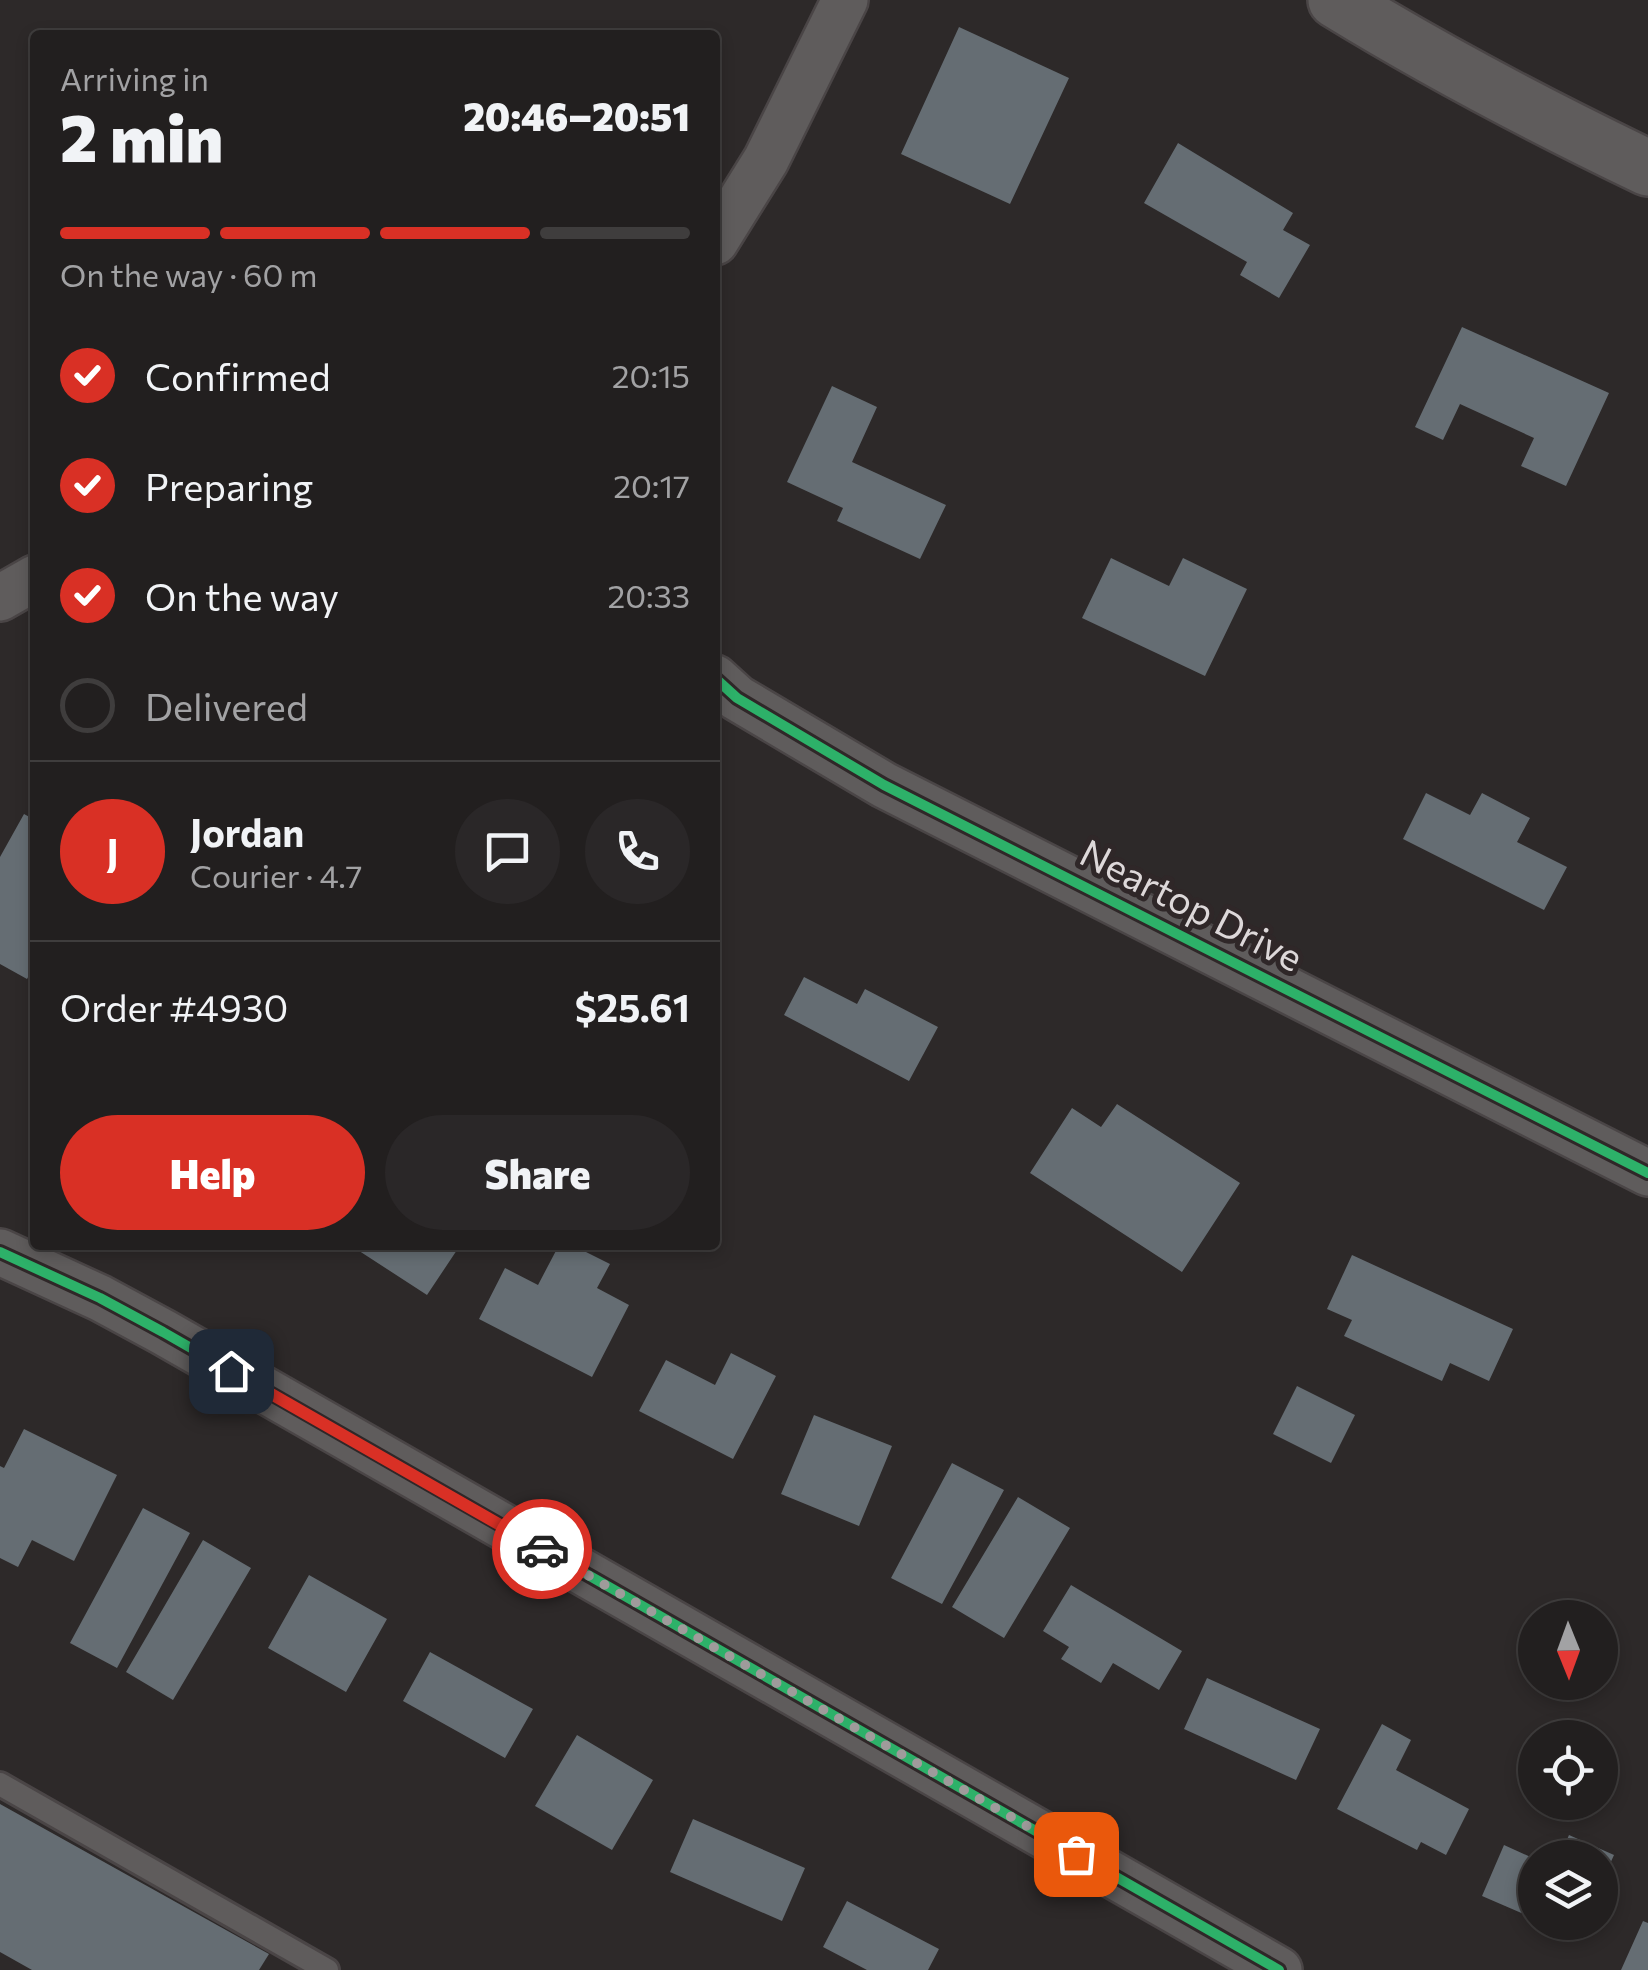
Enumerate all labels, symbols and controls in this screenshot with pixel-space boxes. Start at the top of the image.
text: Arriving in [60,58,209,98]
text: 20:46–20:51 [463,92,690,139]
text: 2 min [60,96,223,175]
text: On the way · 60 m [60,254,317,294]
icon: check [60,348,115,403]
text: Confirmed [145,352,331,399]
text: 20:15 [612,355,690,395]
icon: check [60,458,115,513]
text: Preparing [145,462,313,509]
text: 20:17 [613,465,690,505]
icon: check [60,568,115,623]
text: On the way [145,572,339,619]
text: 20:33 [607,575,690,615]
text: Delivered [145,682,308,729]
button: chat [455,799,560,904]
button: phone [585,799,690,904]
text: Jordan [190,808,304,855]
text: J [106,828,119,875]
street label: Neartop Drive [1073,828,1311,980]
text: Courier · 4.7 [190,855,363,895]
text: Order #4930 [60,983,288,1030]
text: $25.61 [575,983,690,1030]
button: Help [60,1115,365,1230]
button: Share [385,1115,690,1230]
pin [189,1329,274,1414]
icon: home [204,1344,259,1399]
courier [492,1499,592,1599]
icon: car [515,1522,570,1577]
north arrow [1518,1600,1618,1700]
map controls [1518,1600,1618,1940]
button: locate [1518,1720,1618,1820]
pin [1034,1812,1119,1897]
icon: bag [1049,1827,1104,1882]
button: layers [1518,1840,1618,1940]

